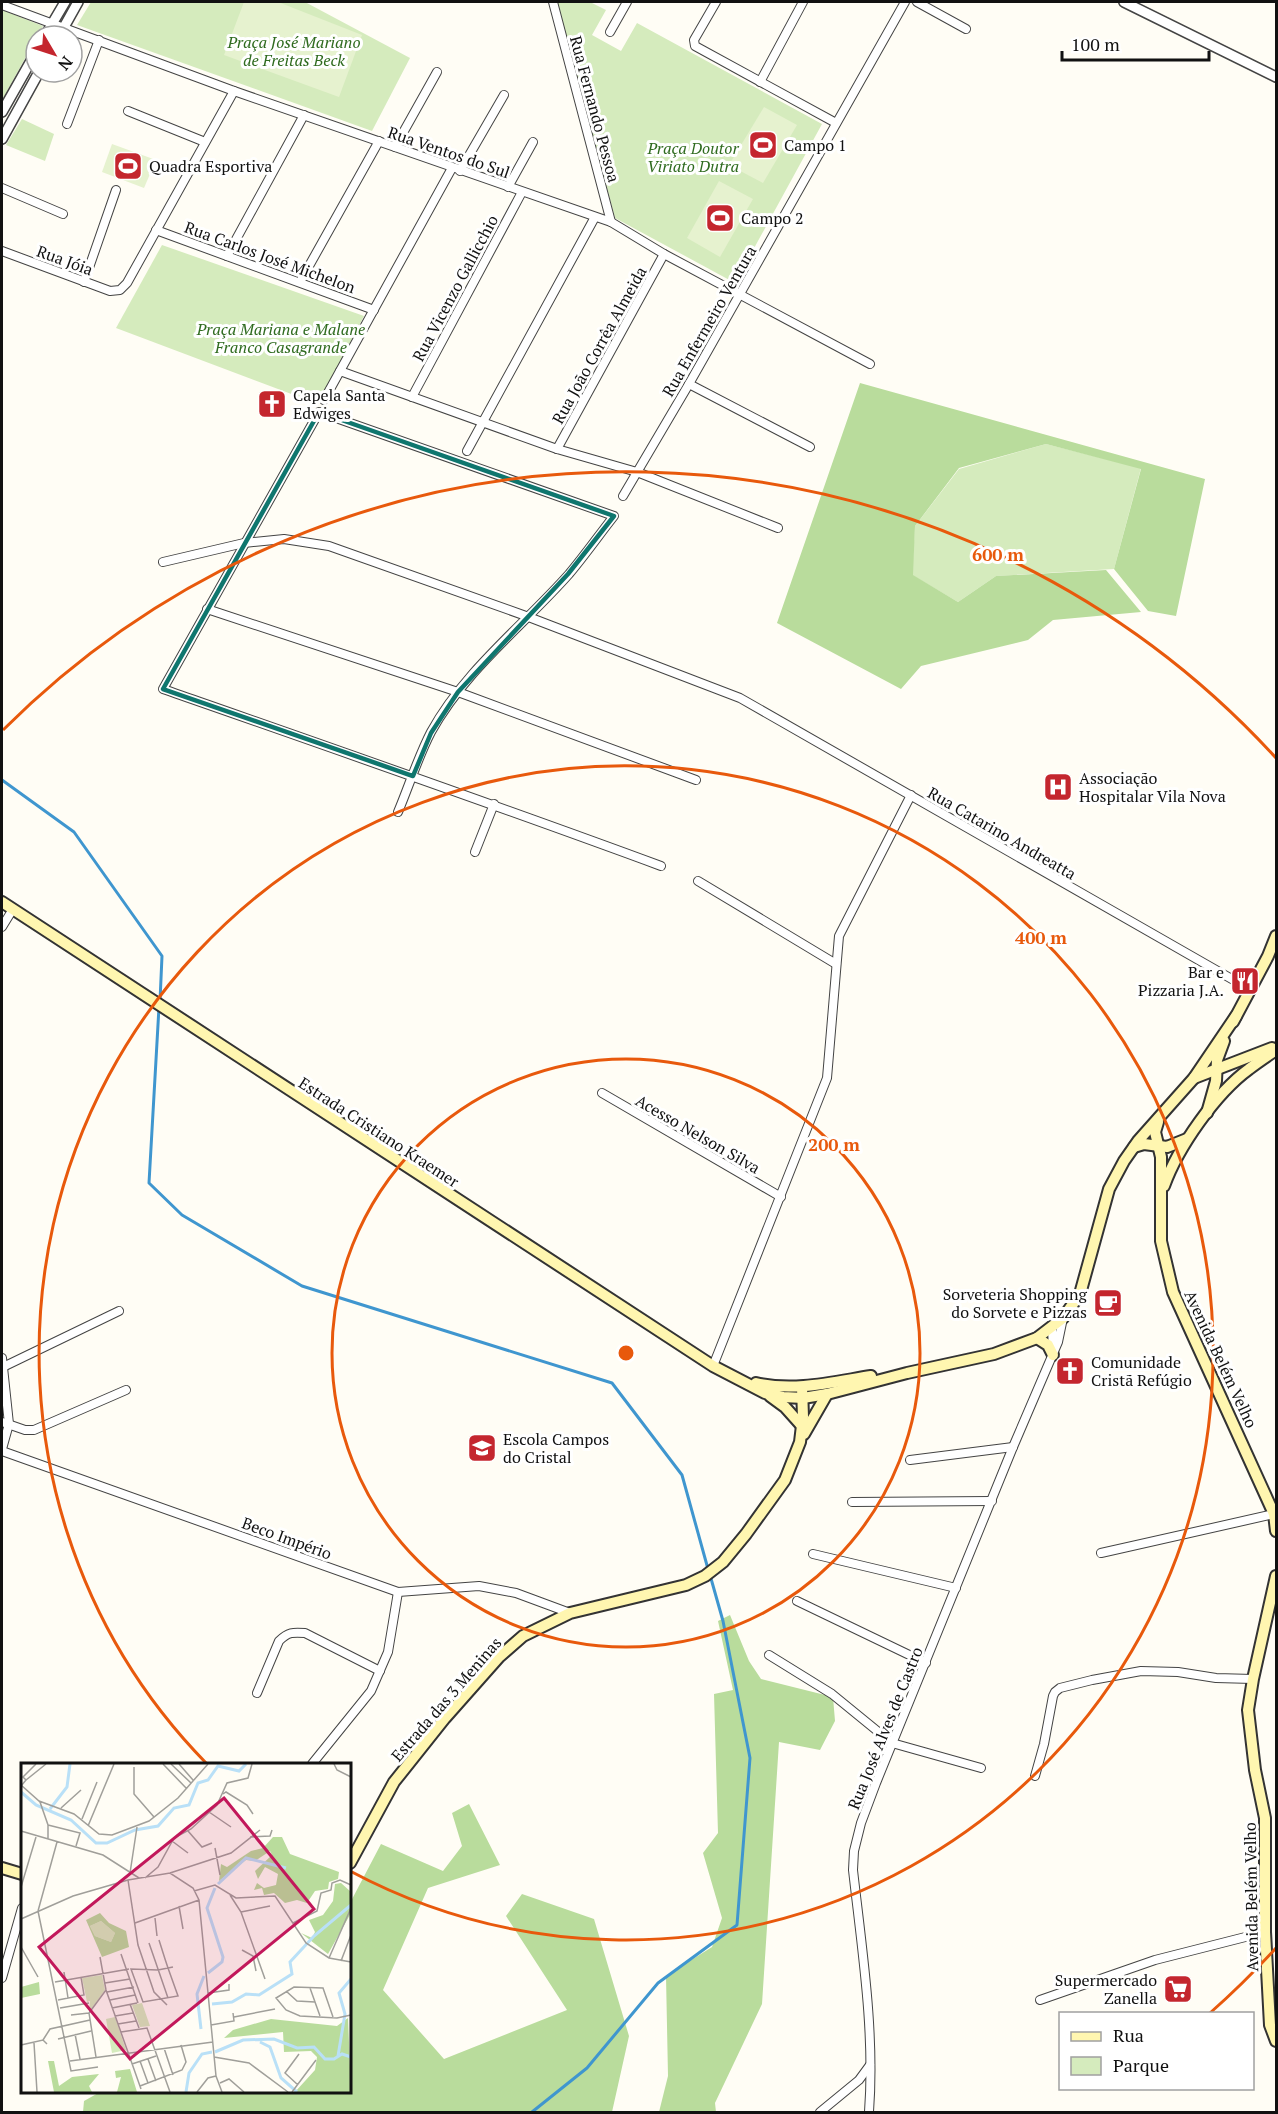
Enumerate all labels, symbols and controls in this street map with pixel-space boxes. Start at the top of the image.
north arrow [24,24,84,84]
scale bar [1062,24,1209,62]
park label: Praça José Mariano de Freitas Beck [226,31,361,71]
text: 100 m [1071,32,1120,56]
street label: Rua Fernando Pessoa [565,33,625,185]
text: N [53,52,78,75]
street label: Rua Ventos do Sul [385,121,513,183]
sports icon: Campo 1 [747,129,779,161]
place label: Campo 1 [784,134,847,156]
park label: Praça Doutor Viriato Dutra [646,137,739,177]
sports icon: Quadra Esportiva [112,150,144,182]
place label: Quadra Esportiva [149,155,272,177]
sports icon: Campo 2 [704,202,736,234]
place label: Campo 2 [741,207,804,229]
street label: Rua Vicenzo Gallicchio [407,211,503,365]
street label: Rua Carlos José Michelon [182,216,359,298]
street label: Rua Jóia [34,240,96,280]
street label: Rua Enfermeiro Ventura [657,241,761,401]
street label: Rua João Corrêa Almeida [547,262,651,428]
park label: Praça Mariana e Malane Franco Casagrande [196,318,365,358]
place label: Capela Santa Edwiges [293,384,385,424]
church icon: Capela Santa Edwiges [256,388,288,420]
text: 600 m [972,542,1024,566]
place label: Associação Hospitalar Vila Nova [1079,767,1226,807]
hospital icon: Associação Hospitalar Vila Nova [1042,771,1074,803]
street label: Rua Catarino Andreatta [924,781,1080,885]
text: 400 m [1015,925,1067,949]
place label: Bar e Pizzaria J.A. [1138,961,1224,1001]
restaurant icon: Bar e Pizzaria J.A. [1229,965,1261,997]
street label: Estrada Cristiano Kraemer [295,1072,464,1193]
street label: Acesso Nelson Silva [632,1089,764,1179]
text: 200 m [808,1132,860,1156]
place label: Sorveteria Shopping do Sorvete e Pizzas [943,1283,1088,1323]
cafe icon: Sorveteria Shopping do Sorvete e Pizzas [1092,1287,1124,1319]
street label: Avenida Belém Velho [1179,1287,1263,1431]
centre of rings [616,1343,636,1363]
place label: Comunidade Cristã Refúgio [1091,1351,1192,1391]
church icon: Comunidade Cristã Refúgio [1054,1355,1086,1387]
place label: Escola Campos do Cristal [503,1428,609,1468]
school or university icon: Escola Campos do Cristal [466,1432,498,1464]
street label: Beco Império [239,1512,335,1564]
street label: Estrada das 3 Meninas [386,1632,506,1766]
street label: Rua José Alves de Castro [842,1643,928,1813]
inset map [21,1763,351,2093]
street label: Avenida Belém Velho [1239,1822,1263,1972]
place label: Supermercado Zanella [1055,1969,1157,2009]
supermarket icon: Supermercado Zanella [1162,1973,1194,2005]
legend [1059,2012,1254,2090]
text: Rua [1113,2023,1144,2047]
text: Parque [1113,2053,1169,2077]

